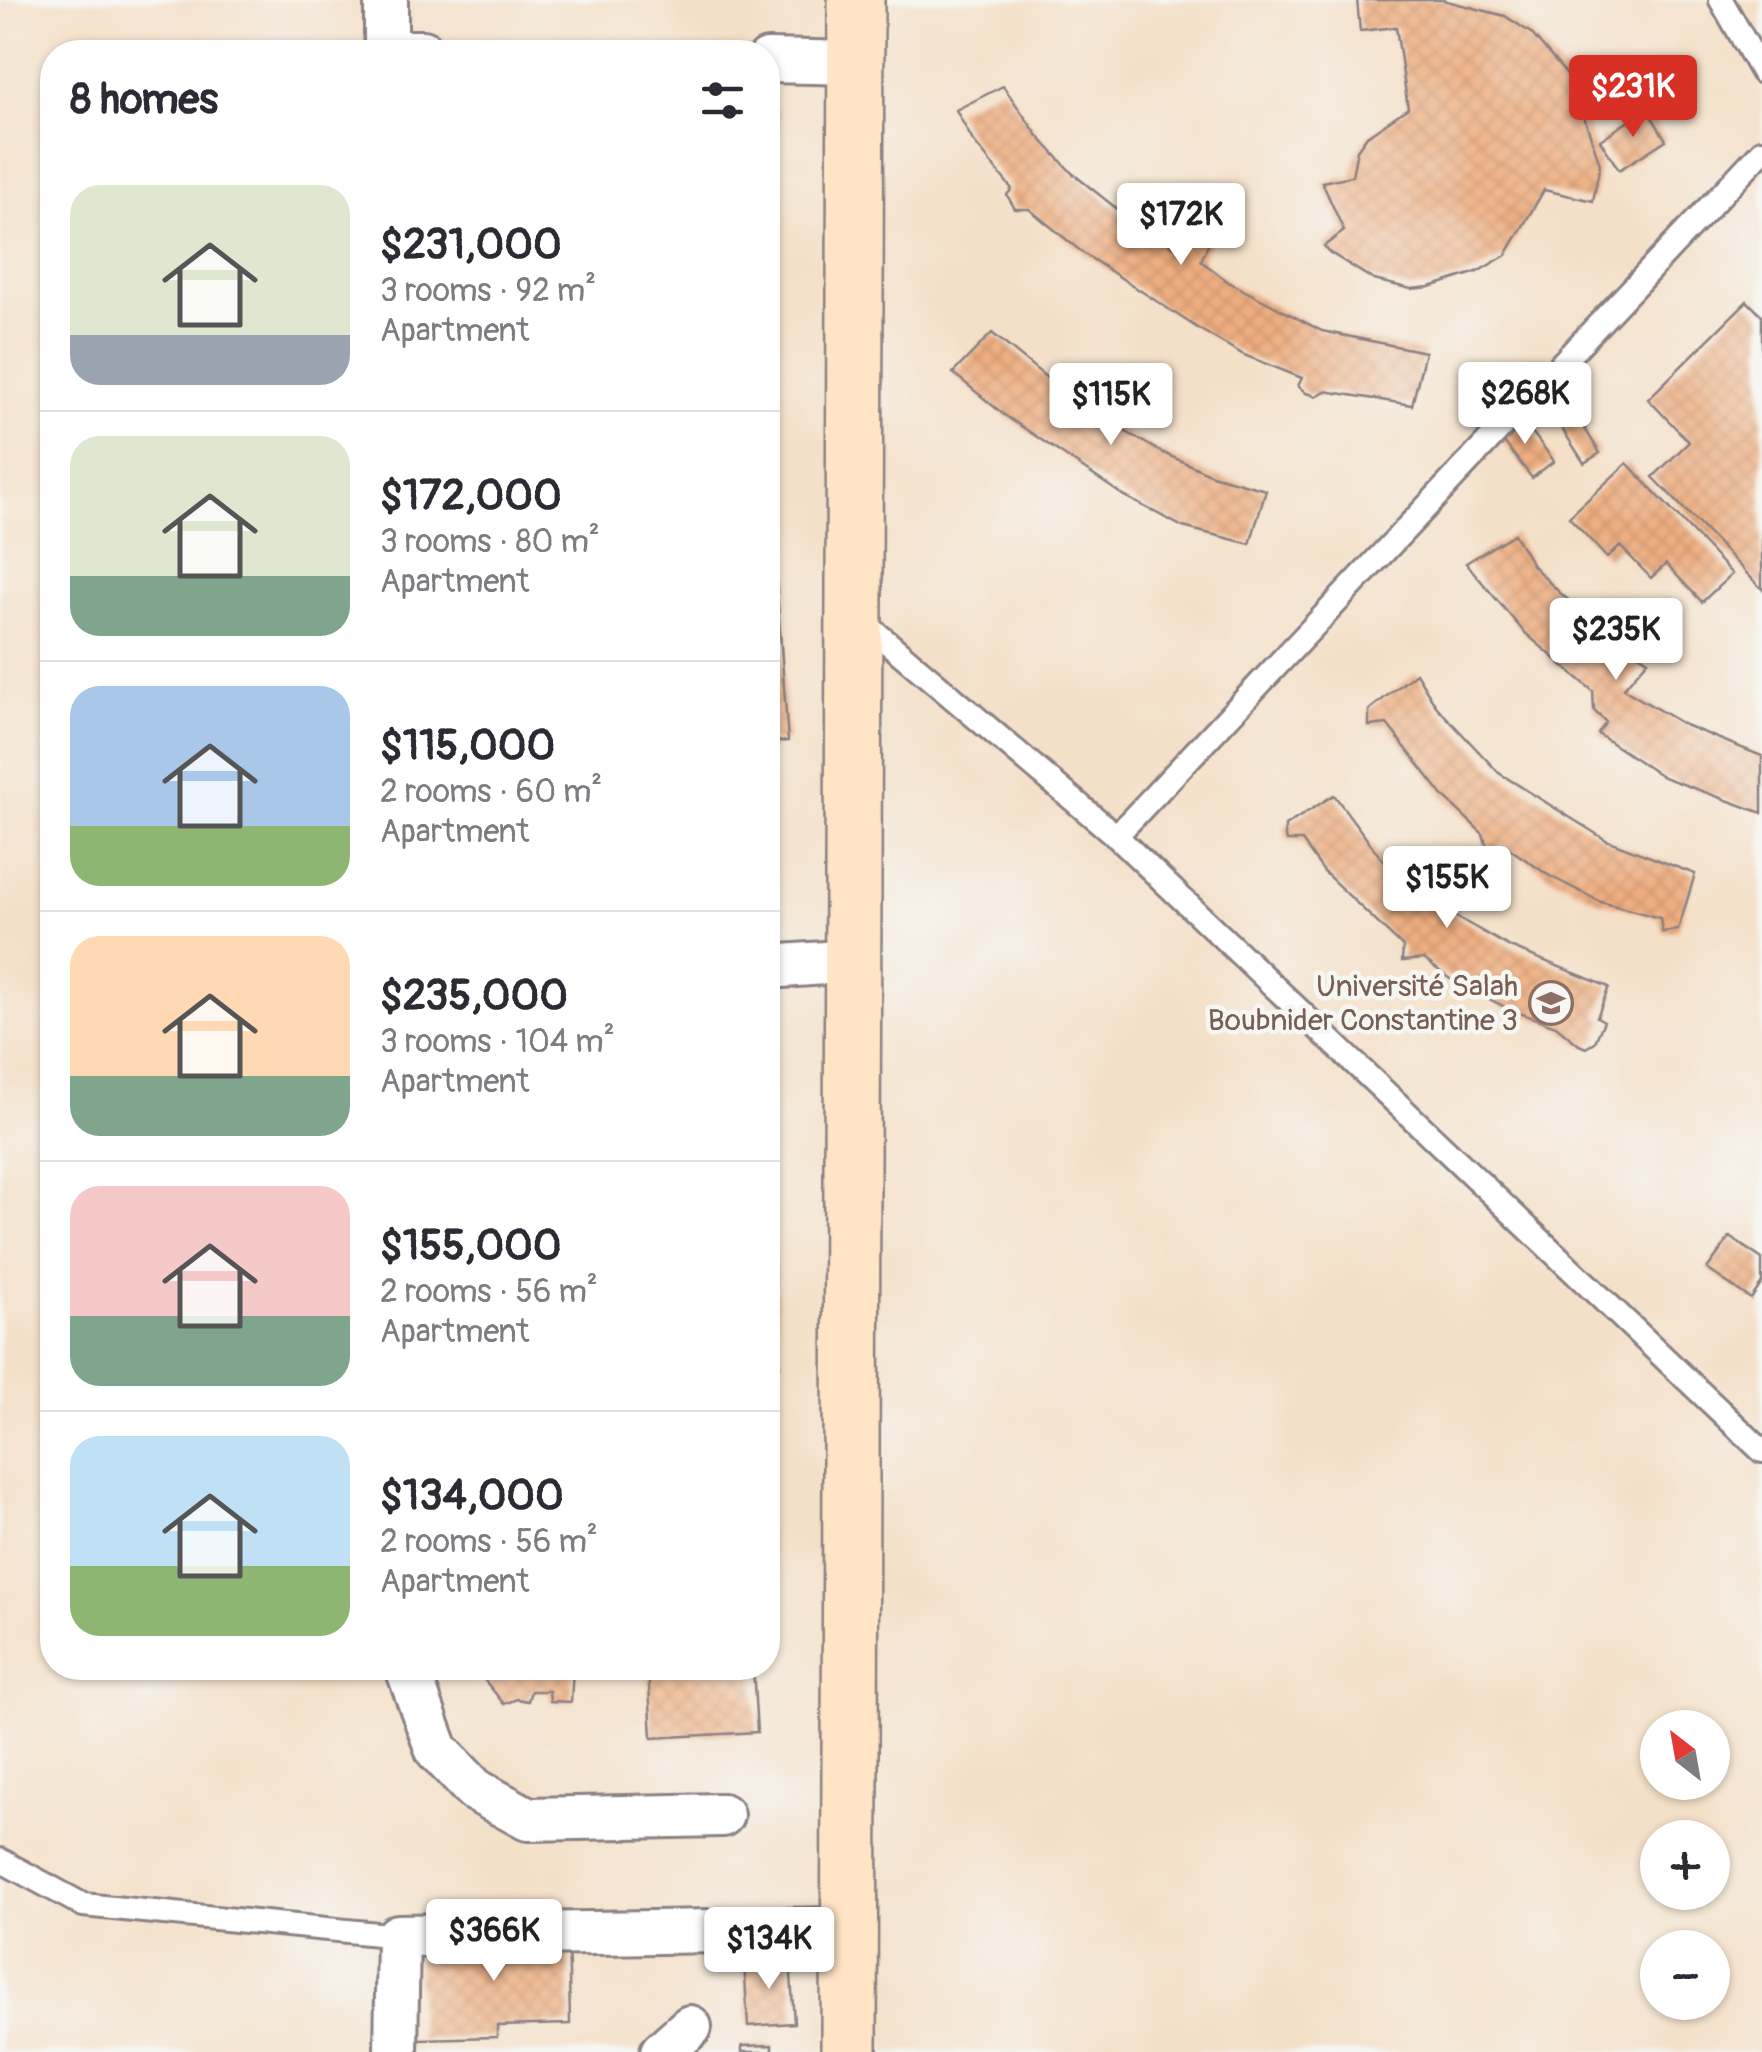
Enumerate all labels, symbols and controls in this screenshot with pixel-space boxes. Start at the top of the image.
pin: $231K [1563,55,1703,140]
text: $231K [1591,67,1675,107]
icon: filters [695,73,750,128]
text: 8 homes [70,74,218,126]
pin: $172K [1111,183,1251,268]
text: $172K [1139,195,1223,235]
text: $231,000 [380,219,562,271]
icon: home [150,225,270,345]
text: 3 rooms · 92 m² [380,271,596,311]
text: Apartment [380,311,529,351]
pin: $268K [1455,362,1595,447]
pin: $115K [1041,363,1181,448]
text: $268K [1480,374,1570,414]
text: $115K [1071,375,1151,415]
text: $172,000 [380,470,562,522]
icon: home [150,476,270,596]
text: 3 rooms · 80 m² [380,522,600,562]
text: Apartment [380,562,529,602]
pin: $235K [1546,598,1686,683]
text: $235K [1572,610,1660,650]
text: $115,000 [380,720,555,772]
icon: home [150,726,270,846]
text: 2 rooms · 60 m² [380,772,602,812]
text: Apartment [380,812,529,852]
pin: $155K [1377,846,1517,931]
text: $155K [1405,858,1489,898]
place label: Université Salah Boubnider Constantine 3 [1208,968,1518,1039]
text: $235,000 [380,970,568,1022]
icon: home [150,976,270,1096]
school or university icon: Université Salah Boubnider Constantine 3 [1528,980,1574,1026]
text: 3 rooms · 104 m² [380,1022,615,1062]
text: Apartment [380,1062,529,1102]
text: $155,000 [380,1220,561,1272]
icon: home [150,1226,270,1346]
text: 2 rooms · 56 m² [380,1272,598,1312]
text: Apartment [380,1312,529,1352]
text: $134,000 [380,1470,564,1522]
icon: home [150,1476,270,1596]
text: 2 rooms · 56 m² [380,1522,598,1562]
text: Apartment [380,1562,529,1602]
north arrow [1640,1710,1730,1800]
map controls [1640,1710,1730,2020]
button: + [1640,1820,1730,1910]
pin: $366K [424,1899,564,1984]
pin: $134K [699,1907,839,1992]
text: $366K [448,1911,540,1951]
text: $134K [726,1919,812,1959]
button: − [1640,1930,1730,2020]

